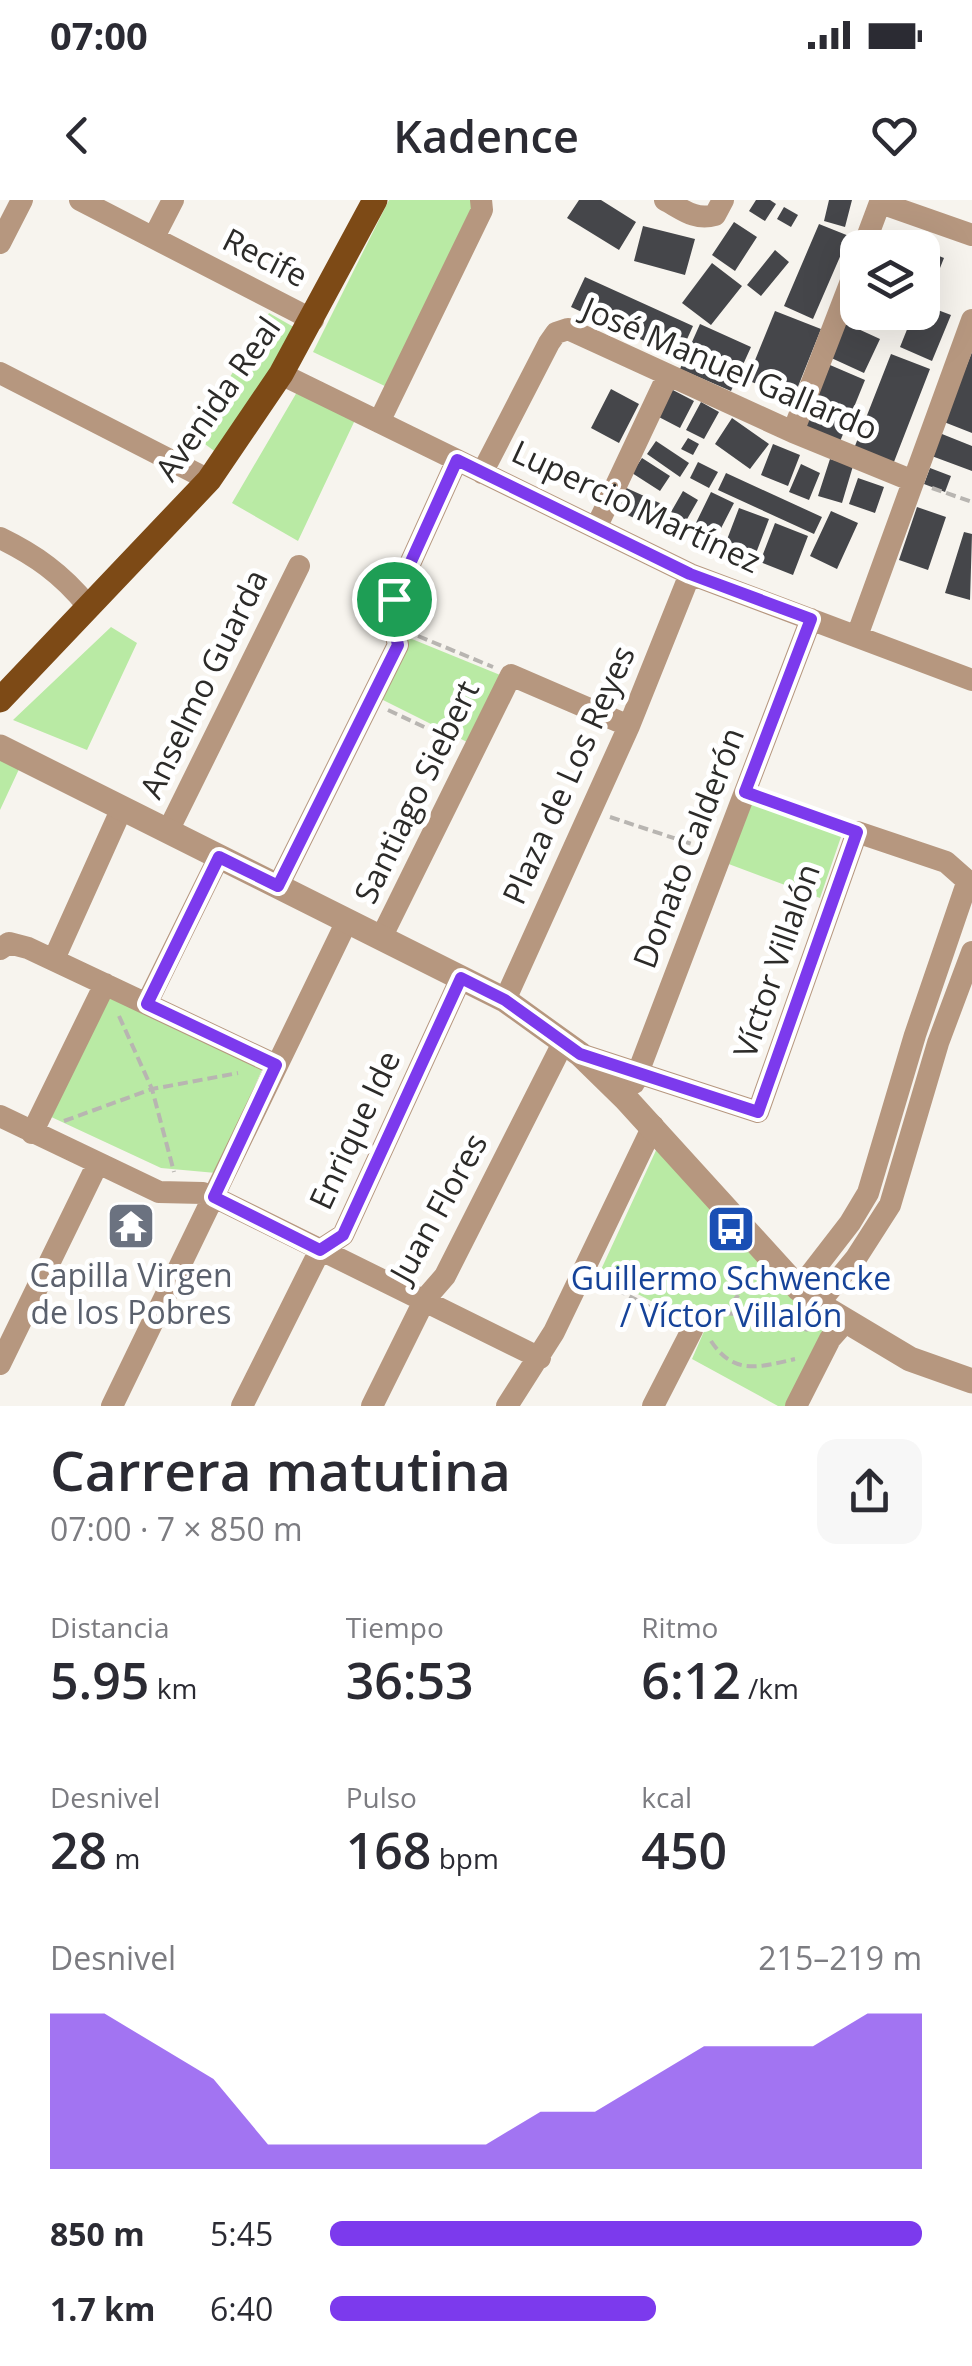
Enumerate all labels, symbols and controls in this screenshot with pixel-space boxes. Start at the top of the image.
text: 07:00 [50,9,148,61]
text: Kadence [393,105,579,166]
icon: back [50,108,105,163]
icon: heart [867,108,922,163]
street label: Recife [216,217,315,296]
map controls [840,230,940,330]
button: layers [840,230,940,330]
street label: José Manuel Gallardo [574,285,885,449]
street label: Avenida Real [144,308,289,489]
street label: Lupercio Martínez [505,429,768,582]
pin [352,557,437,642]
street label: Anselmo Guarda [129,562,277,805]
icon: arrive [367,572,422,627]
street label: Plaza de Los Reyes [491,638,644,910]
street label: Santiago Siebert [343,673,488,910]
street label: Donato Calderón [622,721,753,974]
street label: Víctor Villalón [722,858,829,1063]
street label: Enrique Ide [298,1043,409,1216]
street label: Juan Flores [378,1125,496,1292]
temple icon: Capilla Virgen de los Pobres [105,1200,157,1252]
bus stop icon: Guillermo Schwencke / Víctor Villalón [705,1203,757,1255]
place label: Capilla Virgen de los Pobres [29,1253,233,1333]
place label: Guillermo Schwencke / Víctor Villalón [571,1256,891,1336]
text: Carrera matutina [50,1432,511,1507]
button: share [817,1439,922,1544]
text: 07:00 · 7 × 850 m [50,1507,303,1550]
text: Distancia [50,1608,169,1646]
text: Tiempo [346,1608,444,1646]
text: Ritmo [641,1608,718,1646]
text: 5.95 [50,1646,149,1714]
text: 36:53 [346,1646,474,1714]
text: 6:12 [641,1646,741,1714]
text: km [149,1669,197,1707]
text: /km [741,1669,799,1707]
text: Desnivel [50,1778,160,1816]
text: Pulso [346,1778,417,1816]
text: kcal [641,1778,692,1816]
text: 28 [50,1816,107,1884]
text: 168 [346,1816,431,1884]
text: 450 [641,1816,727,1884]
text: m [107,1839,140,1877]
text: bpm [431,1839,499,1877]
text: Desnivel [50,1936,176,1979]
text: 215–219 m [758,1936,922,1979]
text: 850 m [50,2212,145,2255]
text: 5:45 [210,2212,273,2255]
text: 1.7 km [50,2287,155,2330]
text: 6:40 [210,2287,273,2330]

